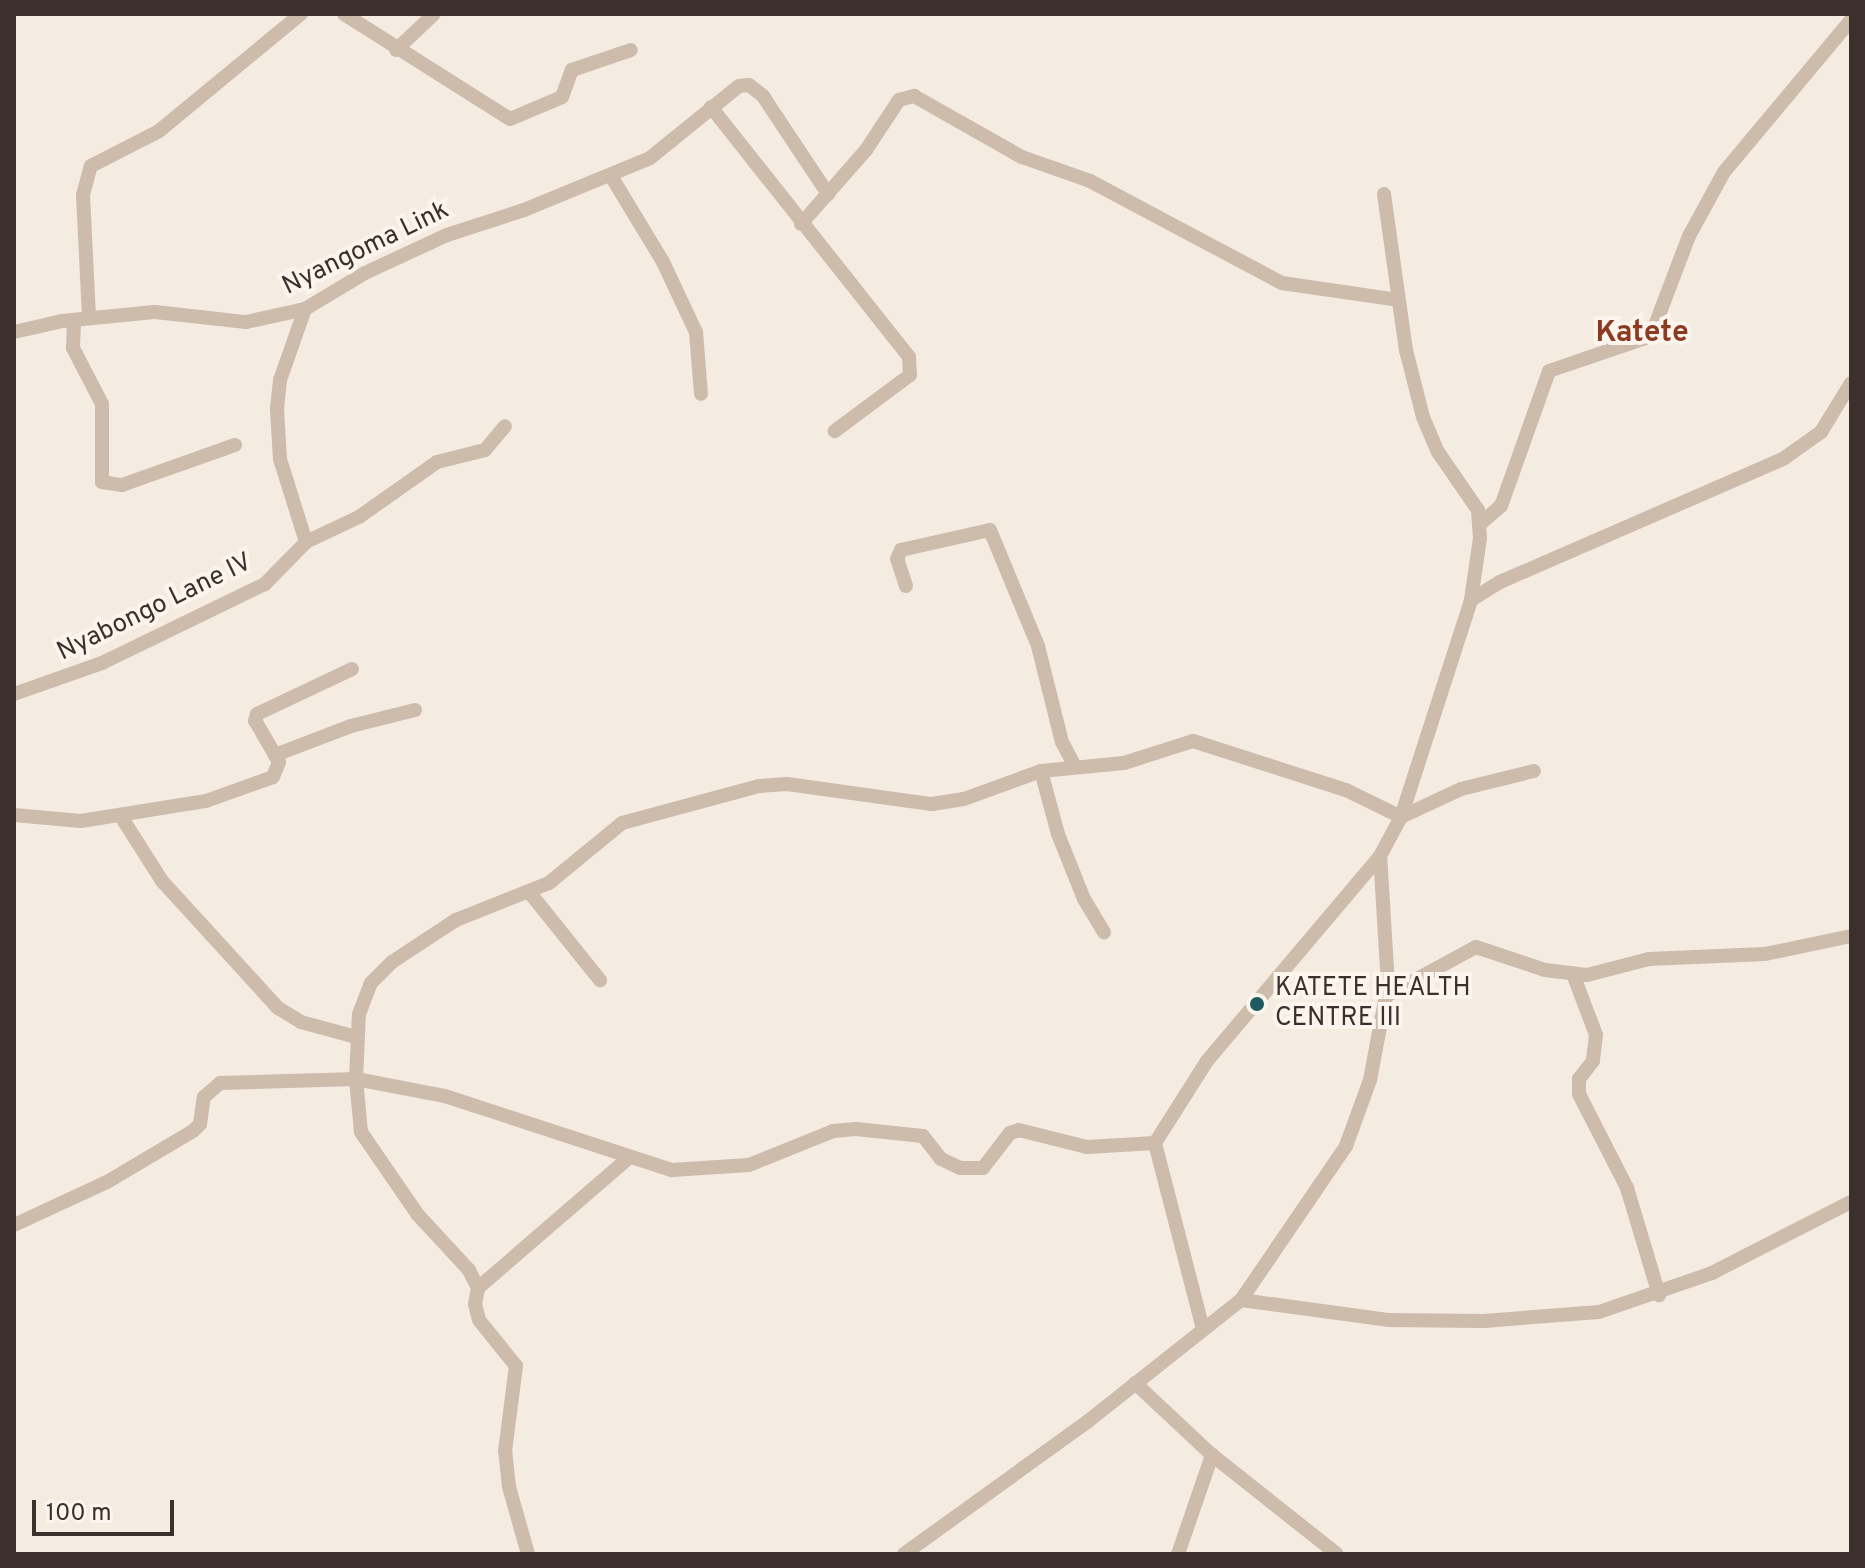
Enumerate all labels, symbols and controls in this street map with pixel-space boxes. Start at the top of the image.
street label: Nyangoma Link [278,195,454,303]
district label: Katete [1595,316,1689,352]
street label: Nyabongo Lane IV [53,547,257,669]
place label: KATETE HEALTH CENTRE III [1275,973,1471,1034]
marker: KATETE HEALTH CENTRE III [1246,993,1268,1015]
scale bar [36,1484,178,1534]
text: 100 m [46,1499,112,1529]

